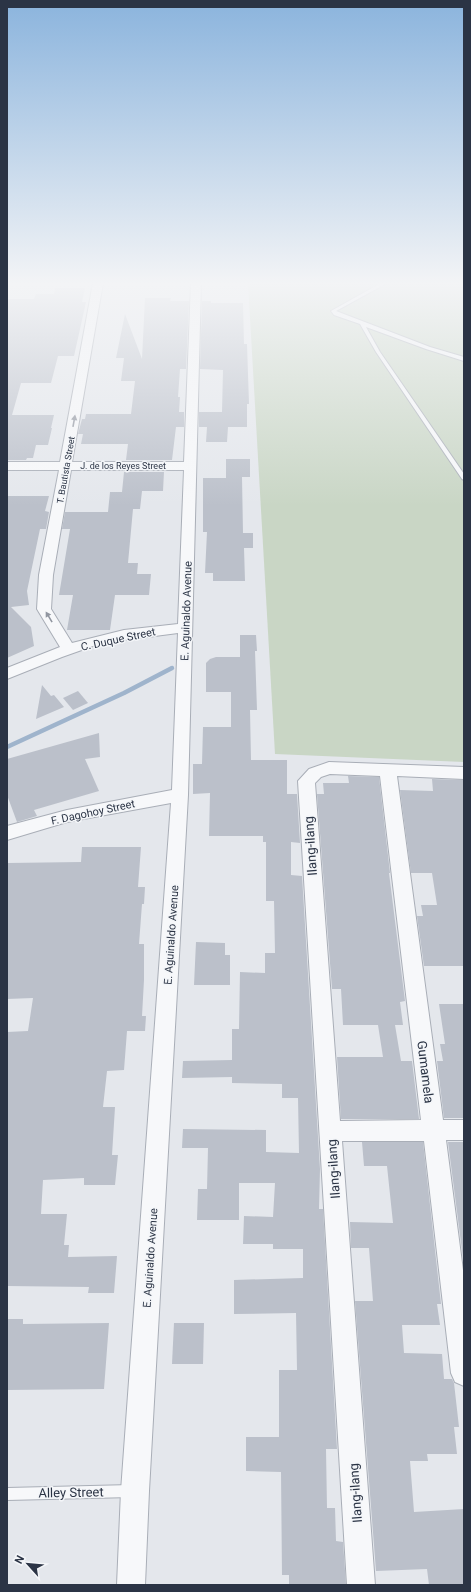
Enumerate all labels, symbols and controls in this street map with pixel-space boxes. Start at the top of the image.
one-way arrow [72,414,78,427]
street label: T. Bautista Street [55,436,77,504]
street label: J. de los Reyes Street [80,461,166,471]
street label: E. Aguinaldo Avenue [178,561,195,661]
one-way arrow [45,611,52,623]
street label: C. Duque Street [80,625,157,654]
street label: F. Dagohoy Street [50,797,137,828]
street label: Ilang-ilang [301,816,320,876]
street label: E. Aguinaldo Avenue [162,885,181,985]
street label: Gumamela [414,1040,437,1104]
street label: Ilang-ilang [324,1139,343,1199]
street label: E. Aguinaldo Avenue [141,1208,160,1308]
street label: Ilang-ilang [346,1463,365,1523]
street label: Alley Street [38,1484,104,1501]
north arrow [8,1544,48,1584]
text: N [12,1553,27,1566]

